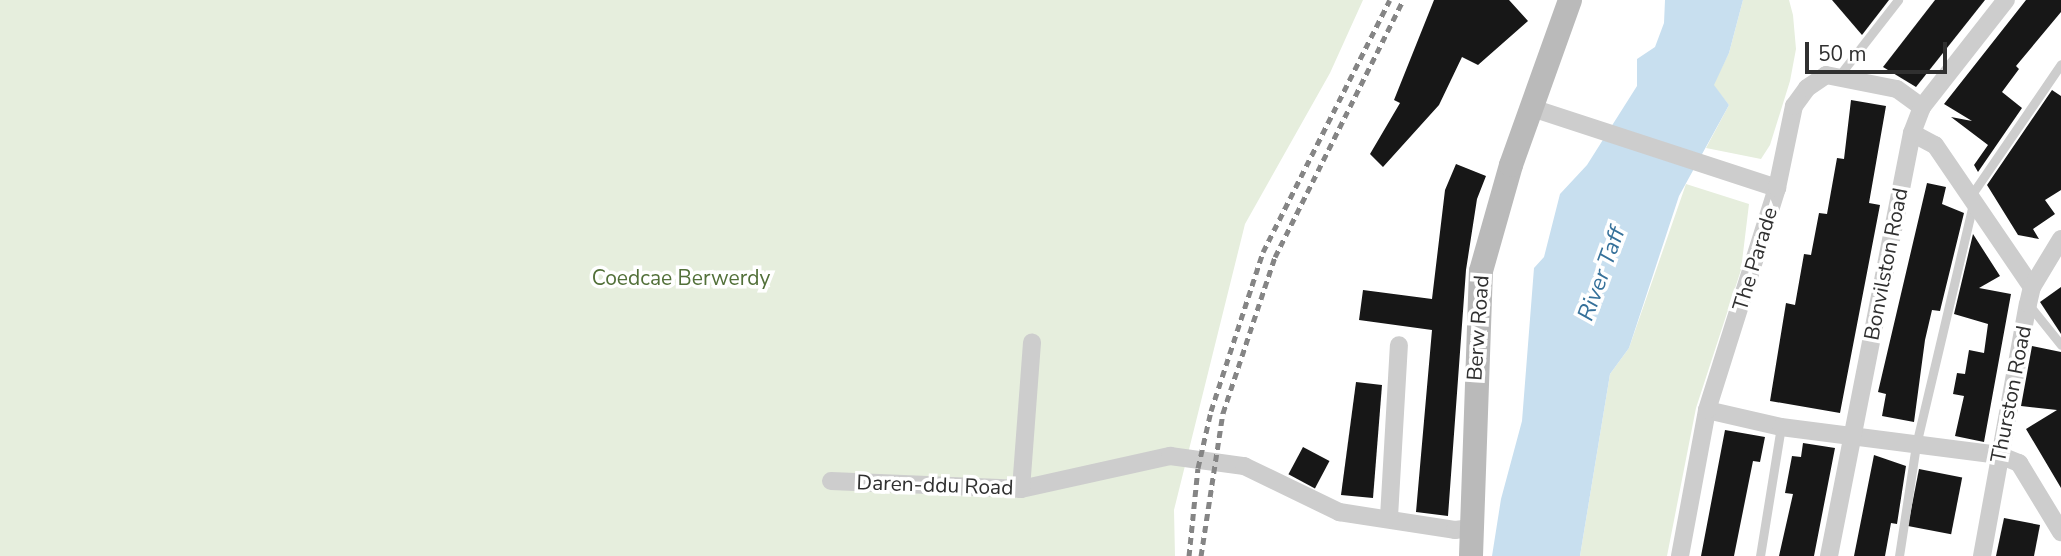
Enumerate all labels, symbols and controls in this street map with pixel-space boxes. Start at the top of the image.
scale bar [1809,28,1951,72]
text: 50 m [1818,40,1867,68]
street label: Bonvilston Road [1859,186,1913,342]
street label: The Parade [1727,204,1783,314]
water label: River Taff [1572,223,1632,325]
park label: Coedcae Berwerdy [592,265,770,291]
street label: Berw Road [1462,275,1494,381]
street label: Thurston Road [1985,323,2037,465]
street label: Daren-ddu Road [856,470,1014,500]

